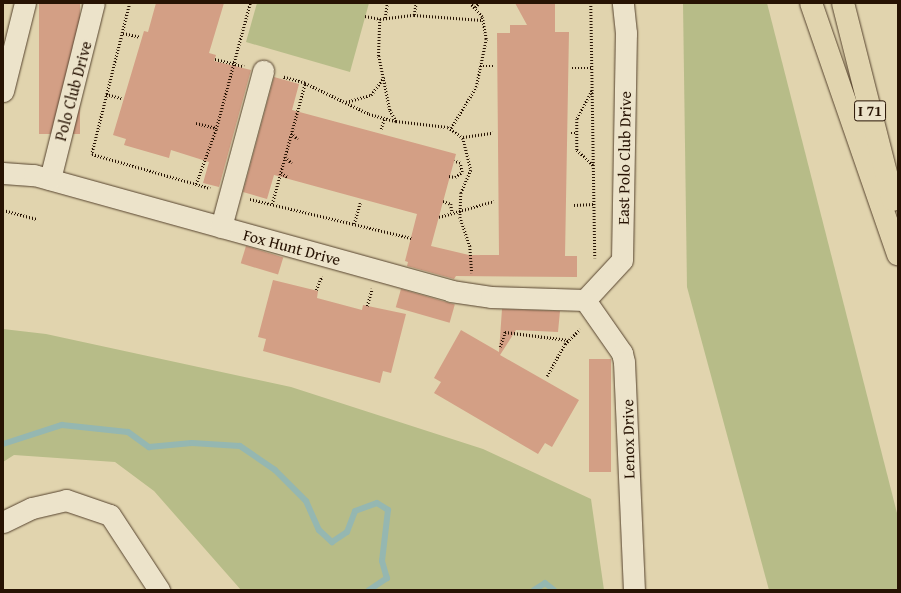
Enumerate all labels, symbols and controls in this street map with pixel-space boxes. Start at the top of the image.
street label: Polo Club Drive [50,39,96,143]
street label: East Polo Club Drive [613,91,635,225]
road number: I 71 [854,98,886,124]
street label: Fox Hunt Drive [241,225,343,269]
street label: Lenox Drive [618,399,638,479]

